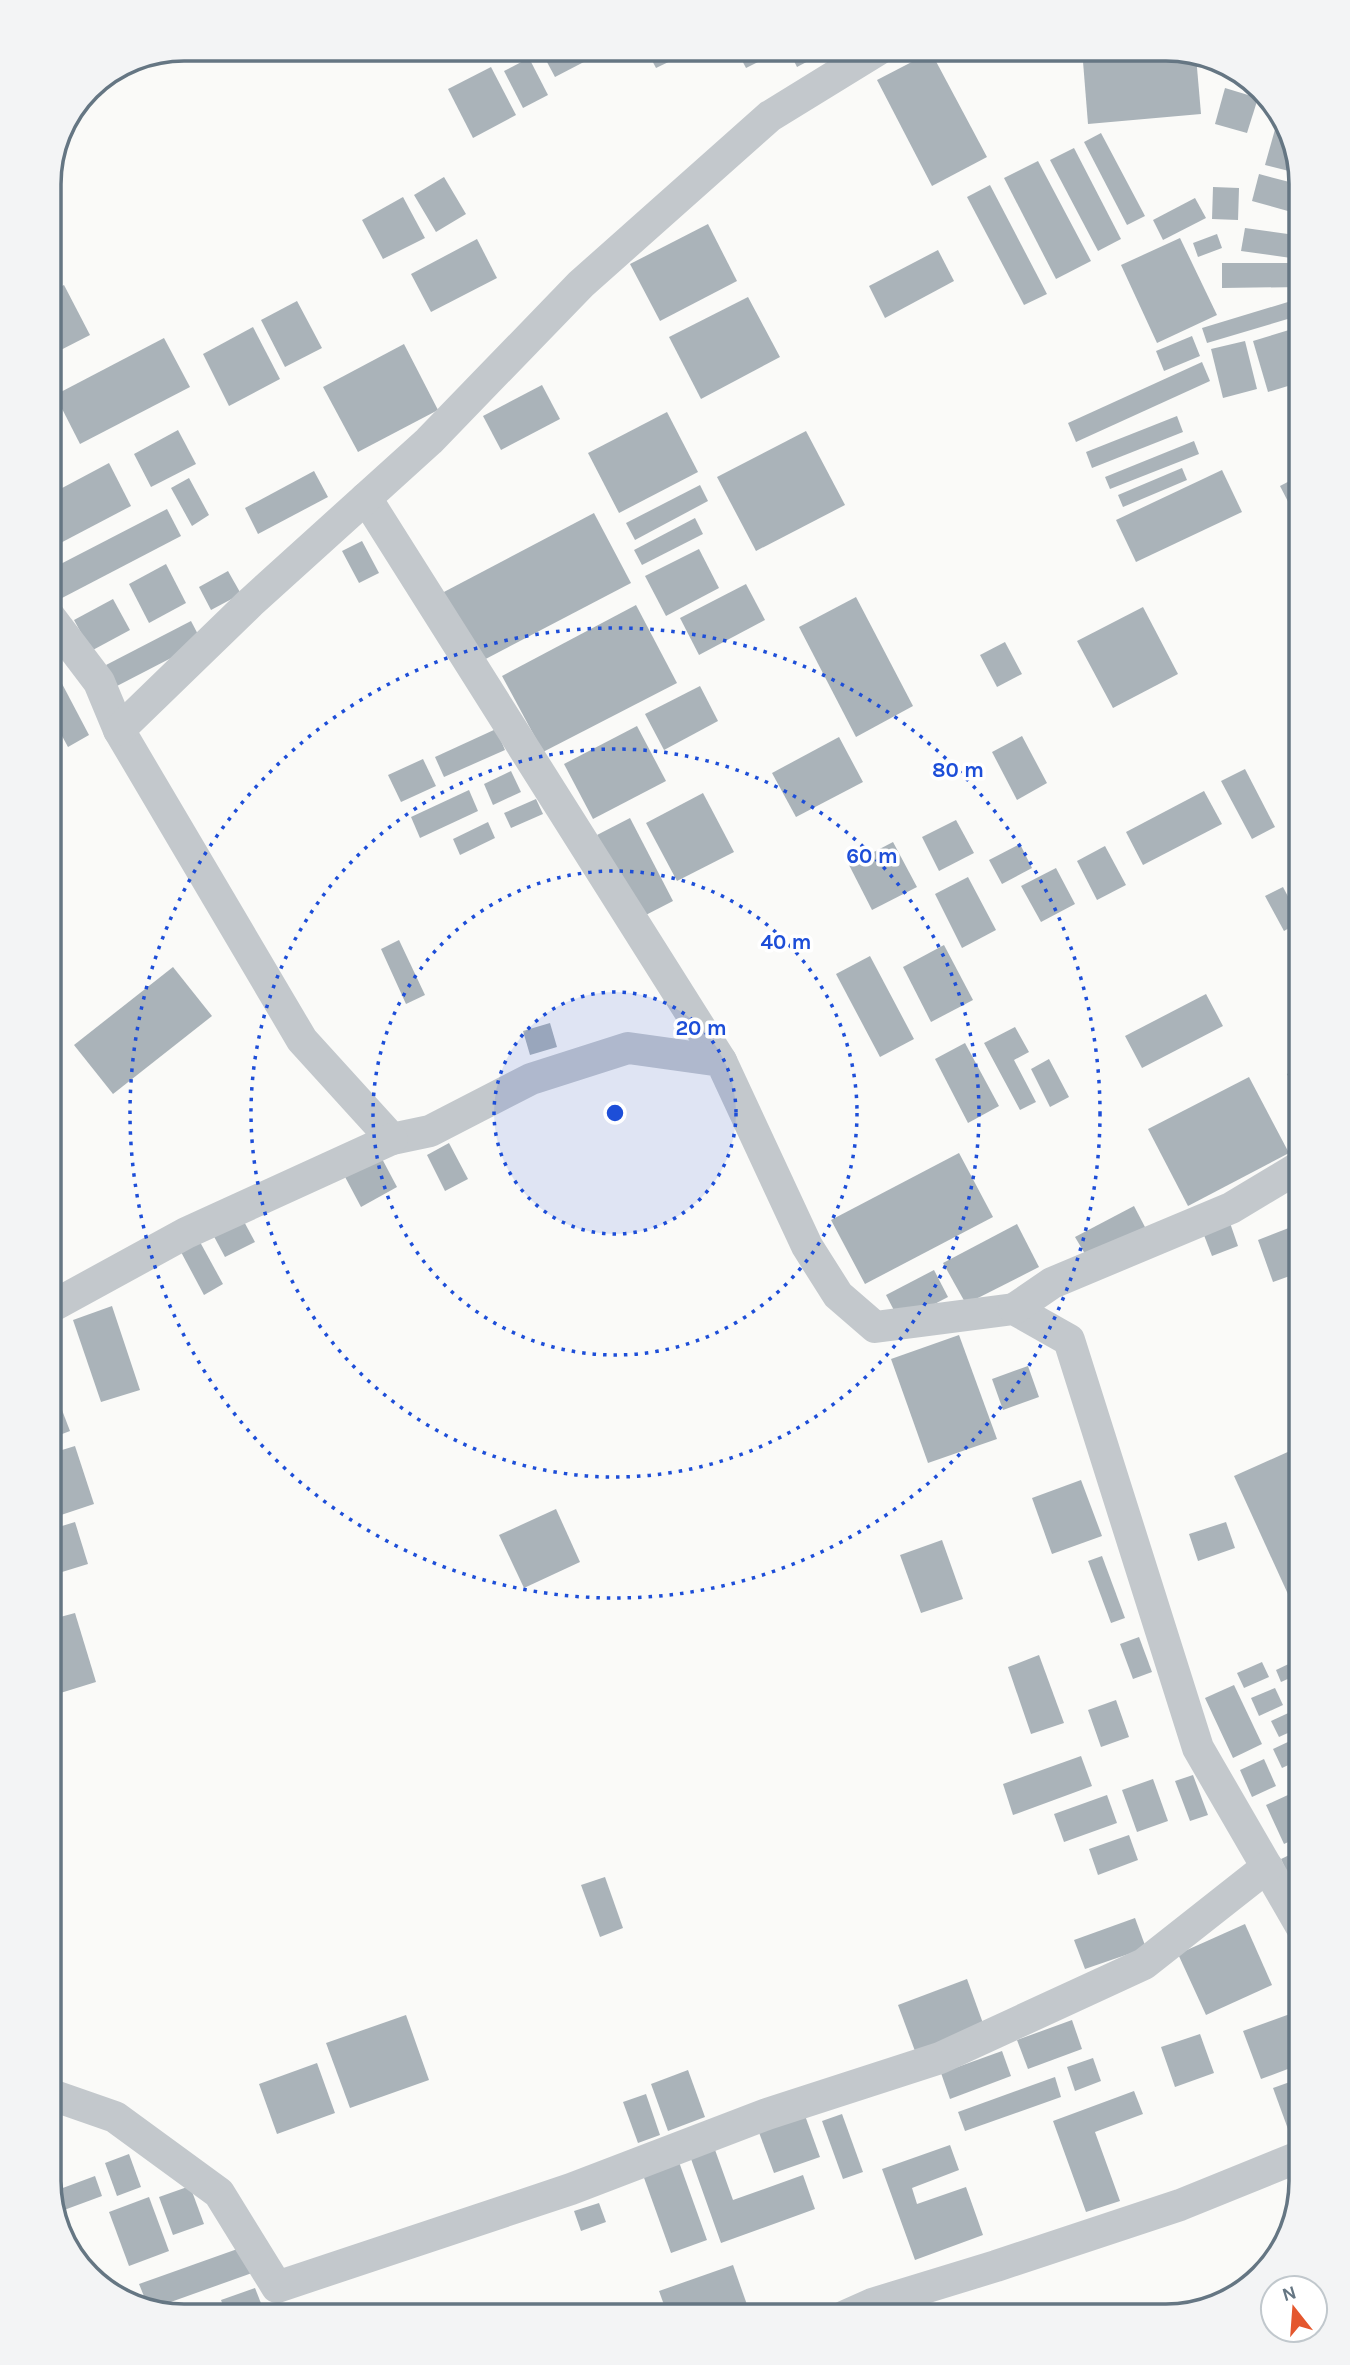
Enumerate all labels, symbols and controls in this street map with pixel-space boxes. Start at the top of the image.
text: 80 m [932,758,984,782]
text: 60 m [846,844,898,868]
text: 40 m [760,930,812,954]
text: 20 m [675,1016,727,1040]
centre of rings [603,1101,627,1125]
north arrow [1259,2274,1329,2344]
text: N [1280,2281,1299,2306]

